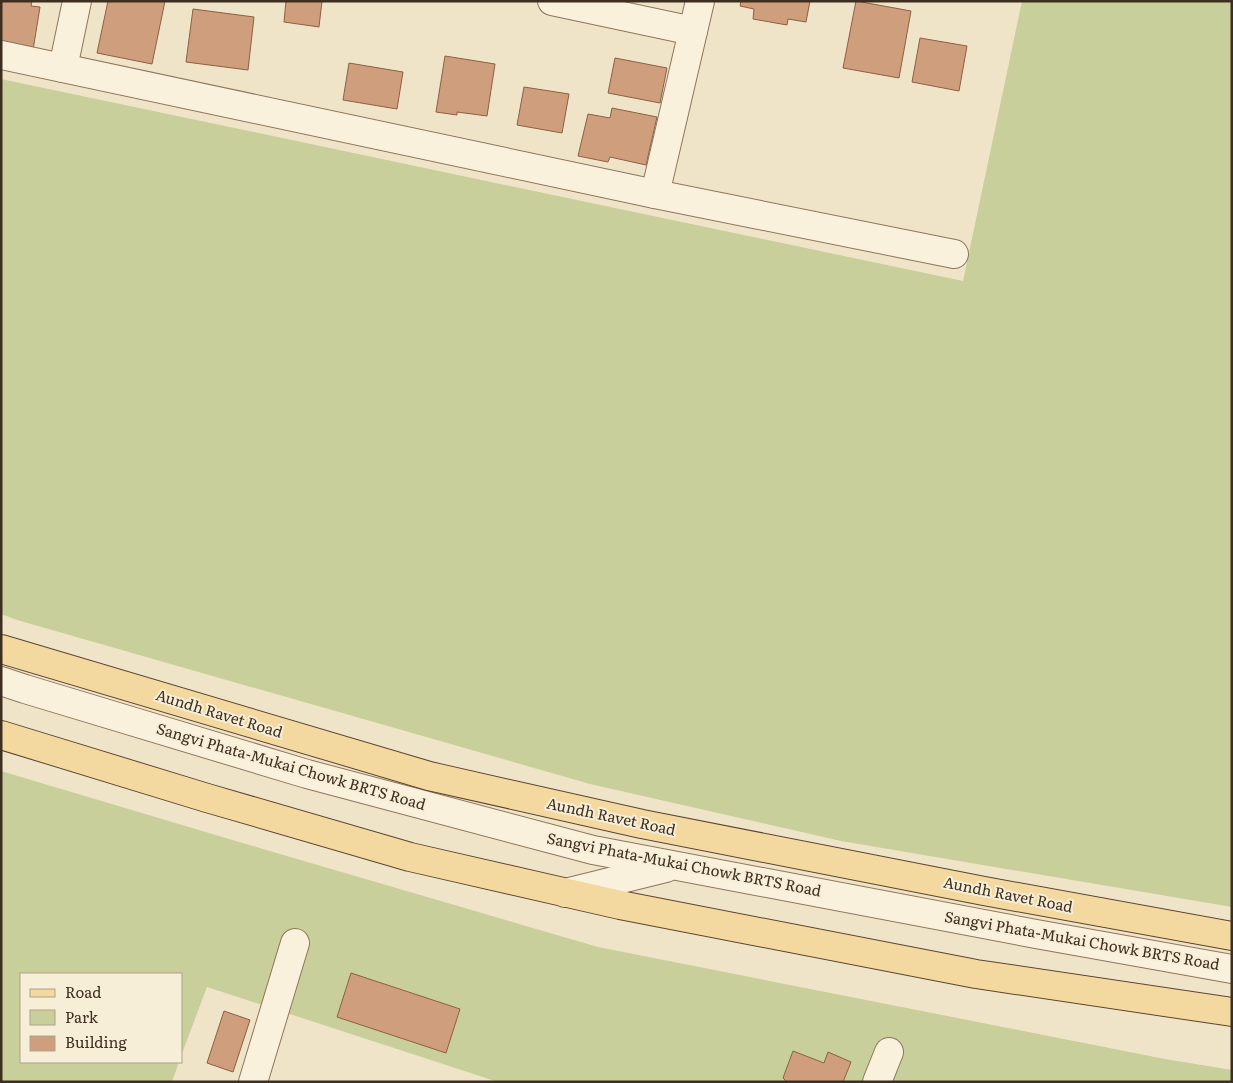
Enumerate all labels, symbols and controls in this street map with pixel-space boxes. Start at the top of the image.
street label: Aundh Ravet Road [153,682,286,743]
street label: Sangvi Phata-Mukai Chowk BRTS Road [154,716,429,815]
street label: Aundh Ravet Road [545,791,678,840]
street label: Sangvi Phata-Mukai Chowk BRTS Road [545,826,823,901]
street label: Aundh Ravet Road [942,870,1075,917]
street label: Sangvi Phata-Mukai Chowk BRTS Road [943,904,1222,975]
legend [20,973,182,1063]
text: Road [65,980,101,1003]
text: Park [65,1005,99,1028]
text: Building [65,1030,127,1053]

